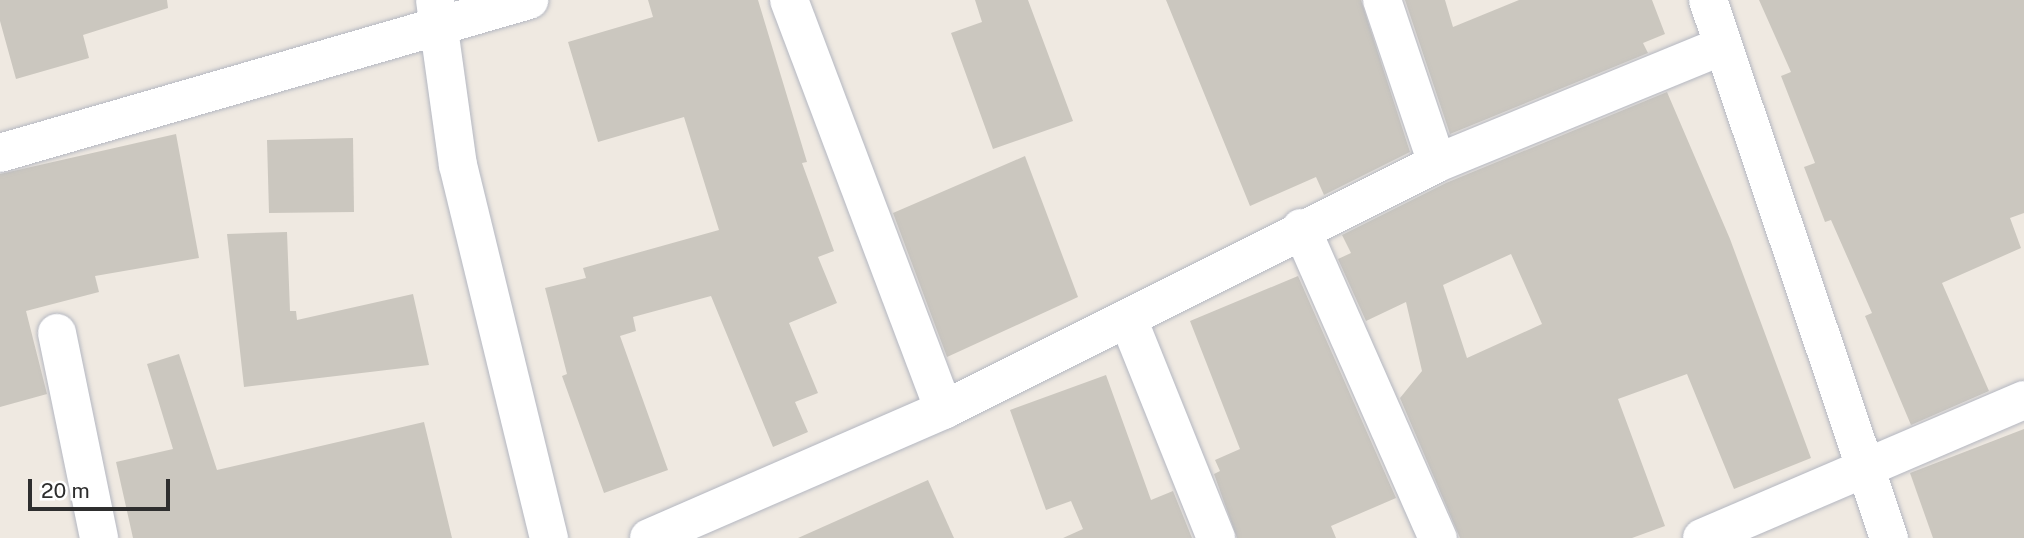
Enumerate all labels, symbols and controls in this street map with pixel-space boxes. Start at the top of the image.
scale bar [32,464,173,508]
text: 20 m [41,478,90,503]

